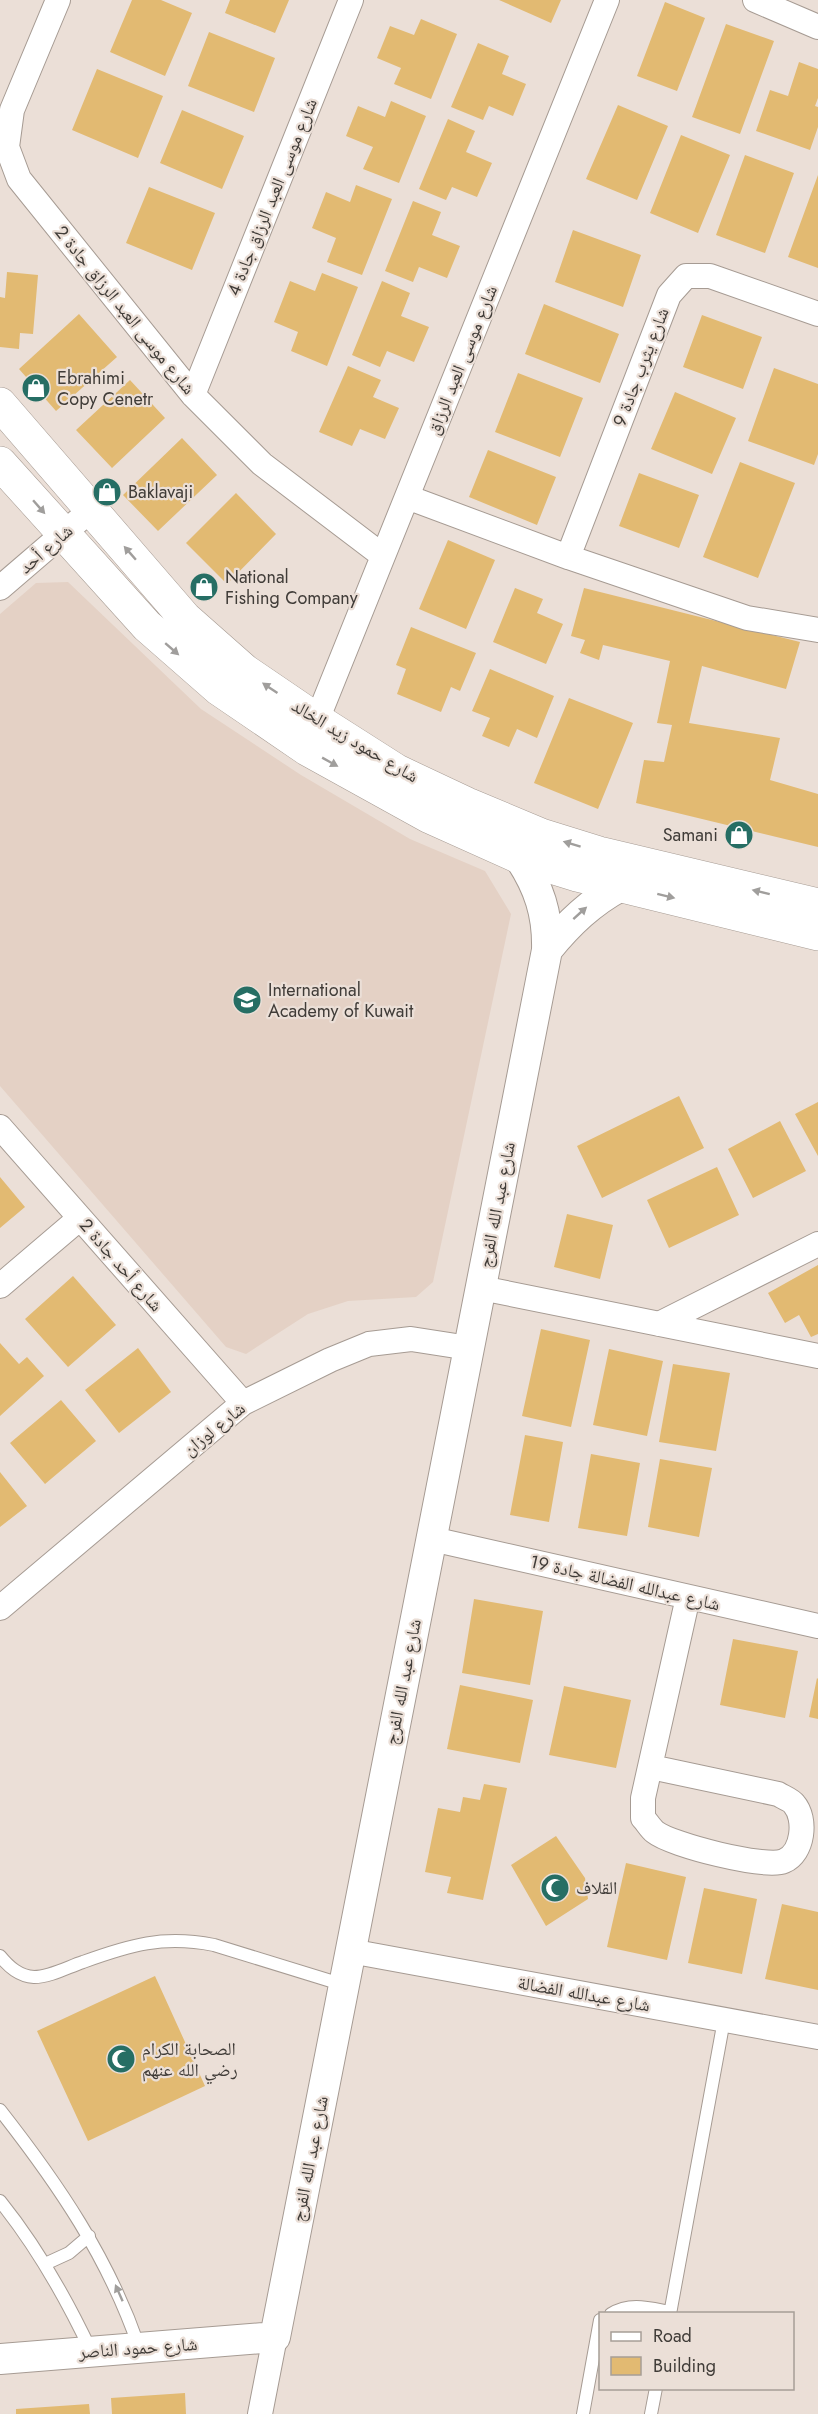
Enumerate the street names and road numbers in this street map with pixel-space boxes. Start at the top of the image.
street label: شارع موسى العبد الرزاق جادة 4 [220,94,324,300]
street label: شارع موسى العبد الرزاق جادة 2 [49,220,201,400]
street label: شارع موسى العبد الرزاق [420,281,504,439]
street label: شارع يثرب جادة 9 [606,304,676,430]
street label: شارع أحد [13,518,79,580]
street label: شارع حمود زيد الخالد [287,693,423,789]
street label: شارع عبد الله الفرج [472,1140,522,1270]
street label: شارع أحد جادة 2 [73,1213,169,1317]
street label: شارع لوزان [177,1396,251,1462]
street label: شارع عبدالله الفضالة جادة 19 [527,1548,723,1618]
street label: شارع عبد الله الفرج [378,1617,428,1747]
street label: شارع عبدالله الفضالة [516,1970,652,2018]
street label: شارع عبد الله الفرج [285,2094,335,2224]
street label: شارع حمود الناصر [77,2331,198,2365]

